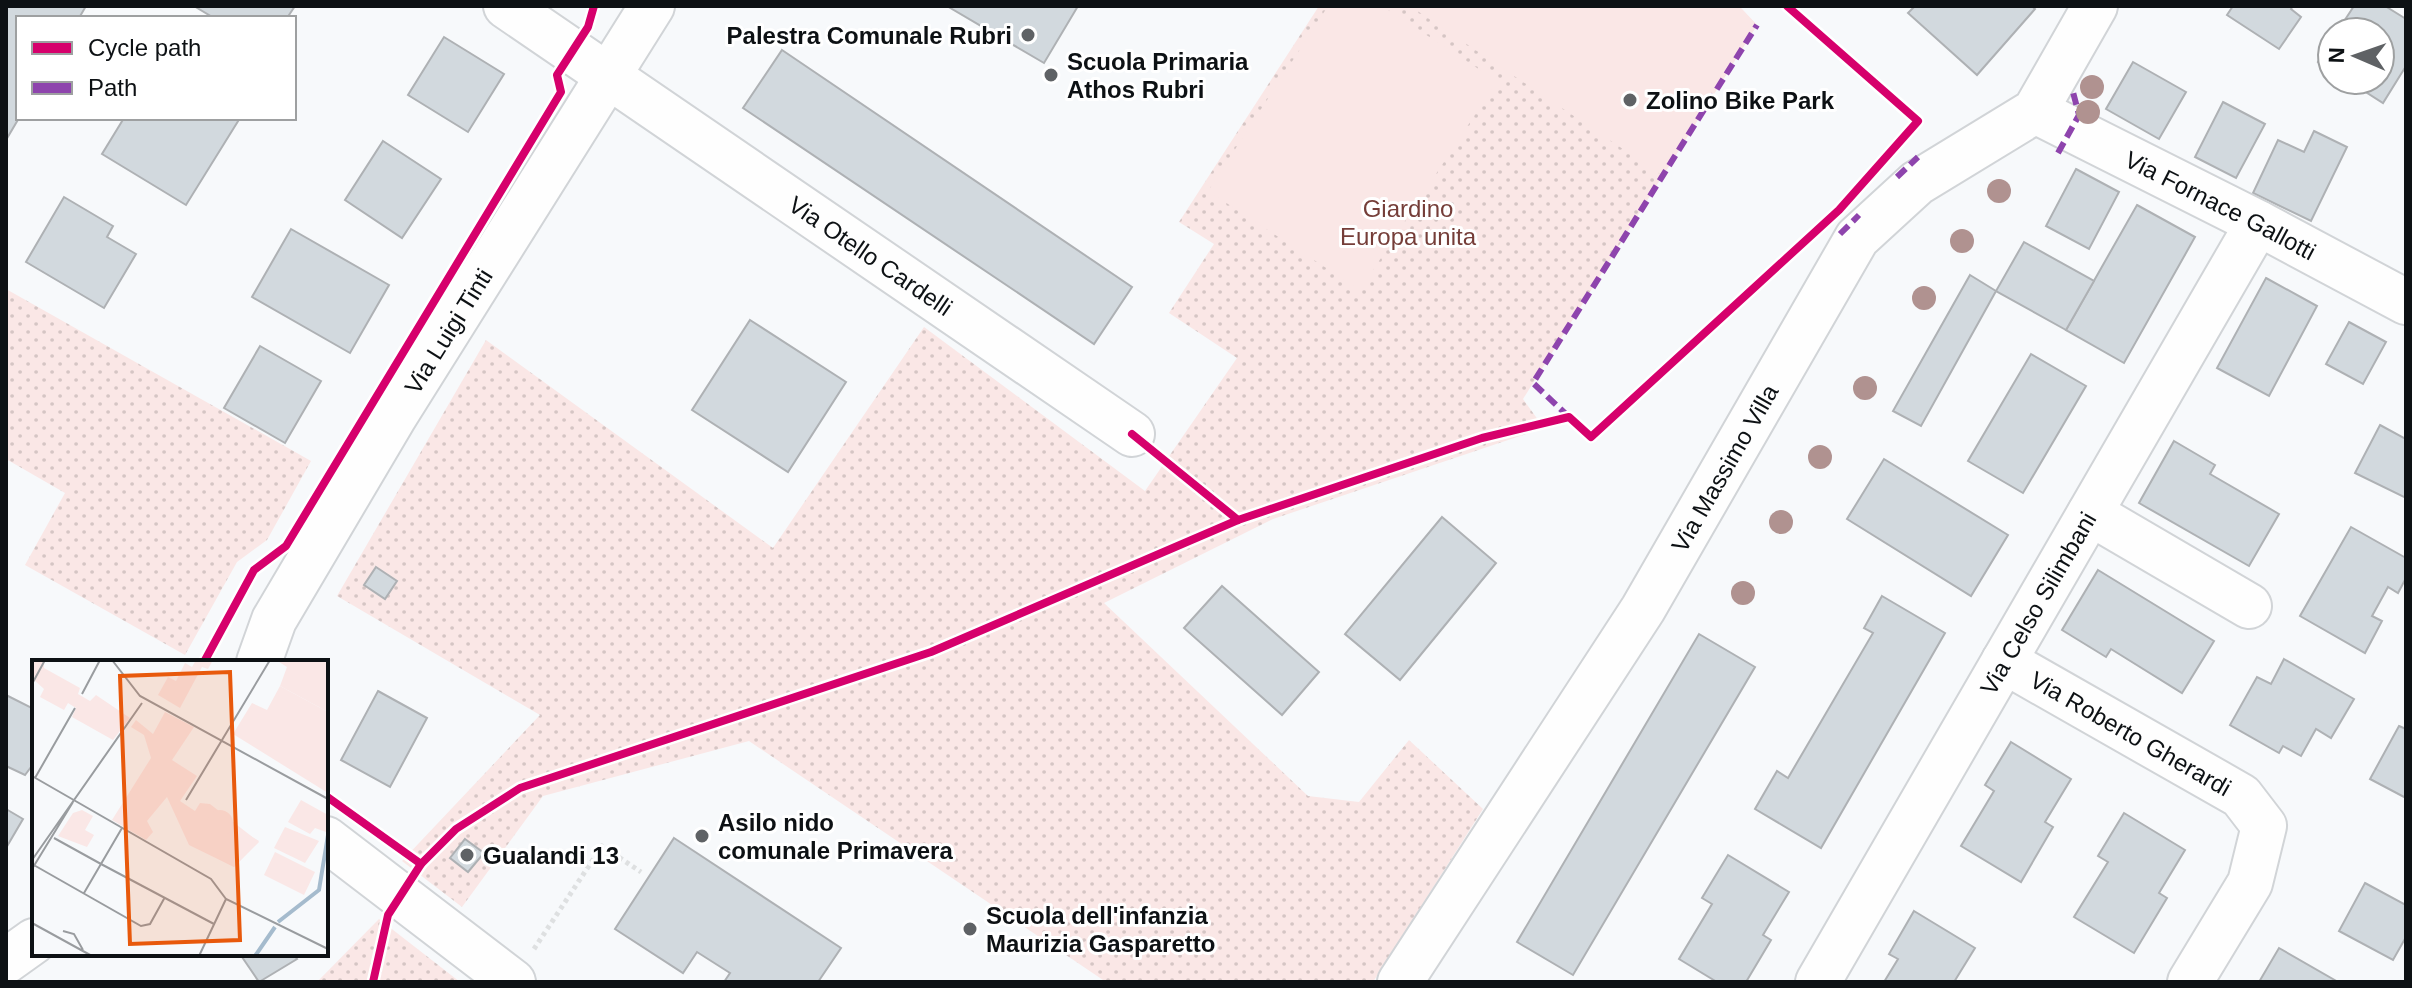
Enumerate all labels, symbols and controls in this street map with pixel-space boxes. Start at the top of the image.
legend [16,16,296,120]
north arrow [2316,16,2396,96]
place label: Palestra Comunale Rubri [727,22,1012,49]
marker: Palestra Comunale Rubri [1019,26,1037,44]
text: Cycle path [88,34,201,61]
text: N [2324,47,2349,64]
place label: Scuola Primaria Athos Rubri [1067,48,1249,103]
marker: Scuola Primaria Athos Rubri [1042,66,1060,84]
text: Path [88,74,137,101]
place label: Zolino Bike Park [1646,87,1835,114]
marker: Zolino Bike Park [1621,91,1639,109]
street label: Via Fornace Gallotti [2121,145,2321,265]
street label: Via Otello Cardelli [784,190,958,321]
park label: Giardino Europa unita [1340,195,1477,250]
street label: Via Luigi Tinti [399,263,497,398]
street label: Via Massimo Villa [1666,379,1784,556]
street label: Via Celso Silimbani [1974,507,2101,699]
inset map [32,660,328,956]
street label: Via Roberto Gherardi [2026,665,2236,801]
place label: Asilo nido comunale Primavera [718,809,953,864]
marker: Asilo nido comunale Primavera [693,827,711,845]
place label: Gualandi 13 [483,842,619,869]
marker: Gualandi 13 [458,846,476,864]
place label: Scuola dell'infanzia Maurizia Gasparetto [986,902,1215,957]
marker: Scuola dell'infanzia Maurizia Gasparetto [961,920,979,938]

